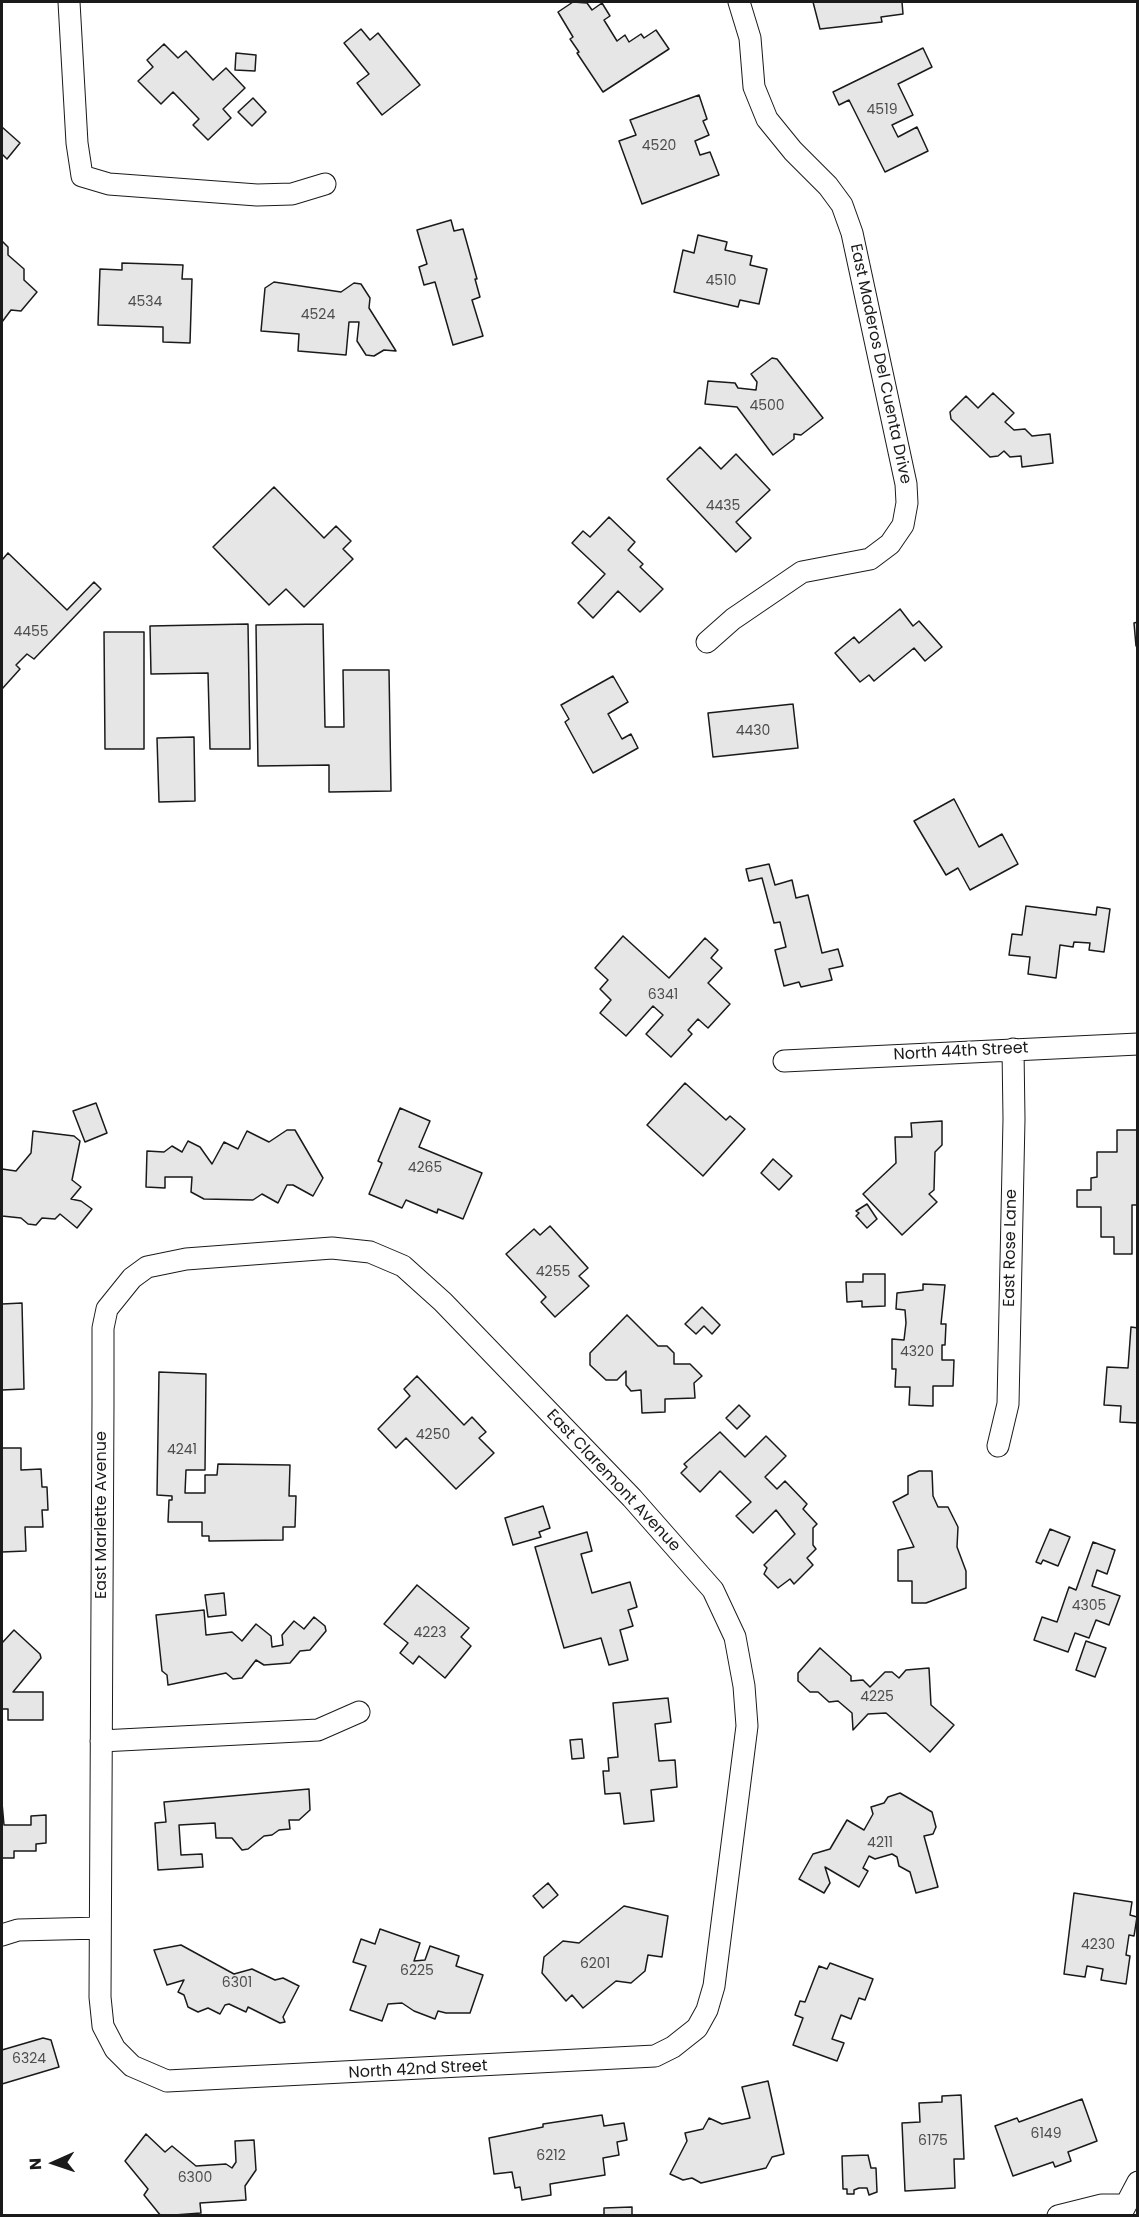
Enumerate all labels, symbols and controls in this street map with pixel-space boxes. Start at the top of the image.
house number: 4519 [867,102,897,118]
house number: 4520 [642,138,676,154]
street label: East Maderos Del Cuenta Drive [845,242,915,486]
house number: 4510 [706,273,736,289]
house number: 4534 [128,294,162,310]
house number: 4524 [301,307,335,323]
house number: 4500 [749,398,785,414]
house number: 4435 [706,498,740,514]
house number: 4455 [13,624,49,640]
house number: 4430 [736,723,770,739]
house number: 6341 [648,987,678,1003]
street label: North 44th Street [893,1039,1029,1065]
house number: 4265 [408,1160,442,1176]
street label: East Rose Lane [1000,1189,1022,1307]
house number: 4255 [536,1264,570,1280]
house number: 4320 [900,1344,934,1360]
street label: East Claremont Avenue [542,1406,684,1556]
house number: 4250 [416,1427,450,1443]
street label: East Marlette Avenue [92,1431,112,1599]
house number: 4241 [167,1442,197,1458]
house number: 4305 [1072,1598,1106,1614]
house number: 4223 [413,1625,447,1641]
house number: 4225 [860,1689,894,1705]
house number: 4211 [867,1835,893,1851]
house number: 4230 [1081,1937,1115,1953]
house number: 6201 [580,1956,610,1972]
house number: 6225 [400,1963,434,1979]
house number: 6301 [222,1975,252,1991]
house number: 6324 [12,2051,46,2067]
street label: North 42nd Street [348,2057,488,2083]
house number: 6149 [1031,2126,1061,2142]
north arrow [24,2133,84,2193]
house number: 6175 [918,2133,948,2149]
house number: 6212 [536,2148,566,2164]
text: N [24,2157,47,2171]
house number: 6300 [178,2170,212,2186]

